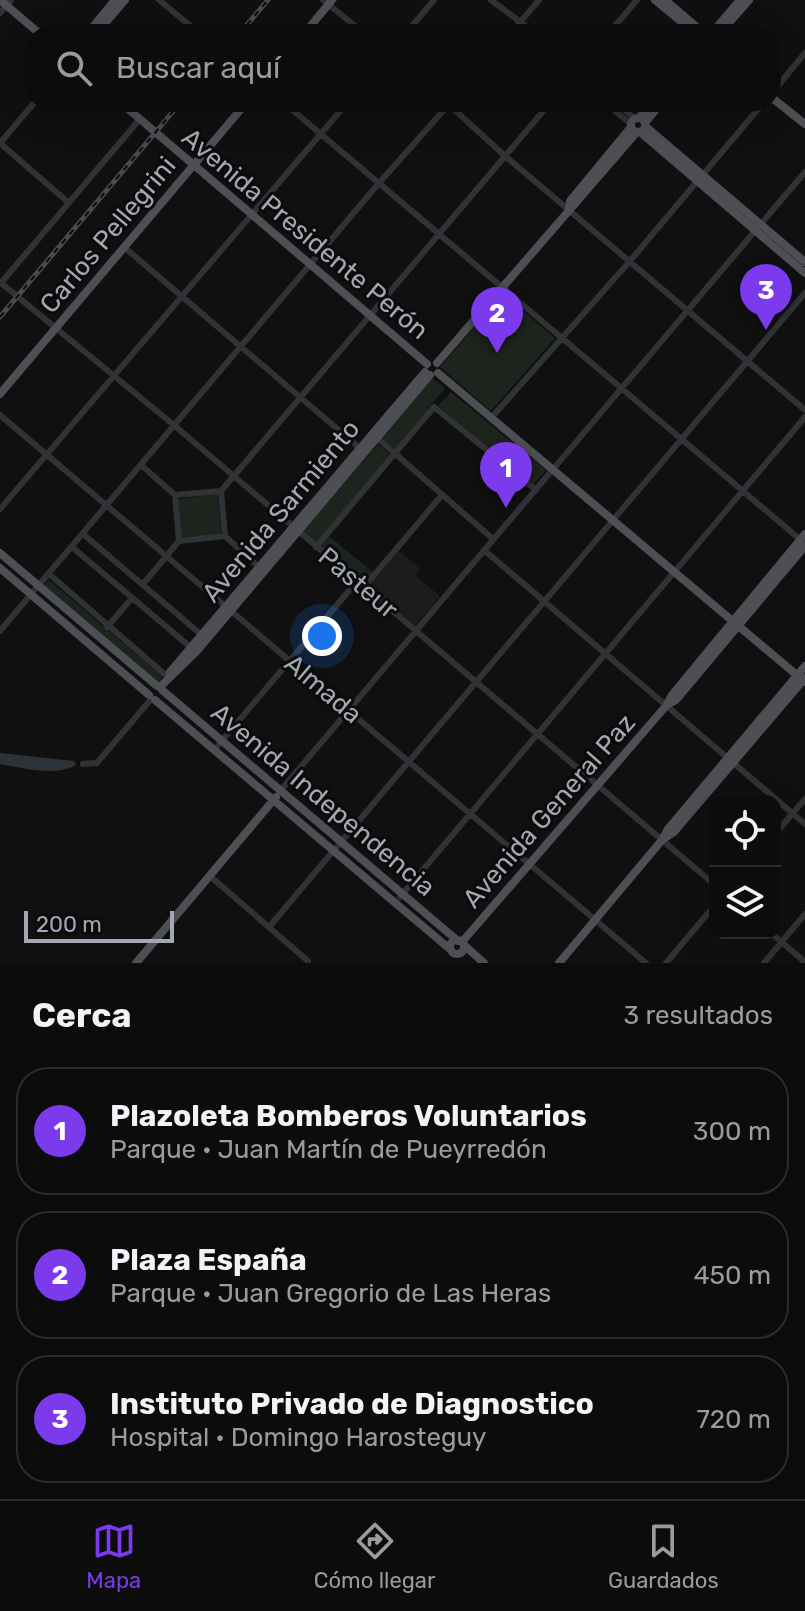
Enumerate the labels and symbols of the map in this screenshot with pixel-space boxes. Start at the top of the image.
street label: Avenida Presidente Perón [176,122,434,346]
street label: Carlos Pellegrini [34,151,182,319]
pin: 3 [740,264,792,330]
pin: 2 [471,287,523,353]
street label: Avenida Sarmiento [196,414,366,608]
pin: 1 [480,442,532,508]
street label: Pasteur [312,541,404,625]
your location [302,616,342,656]
street label: Almada [278,648,368,730]
street label: Avenida Independencia [205,697,441,903]
street label: Avenida General Paz [456,708,642,914]
scale bar [24,907,174,943]

